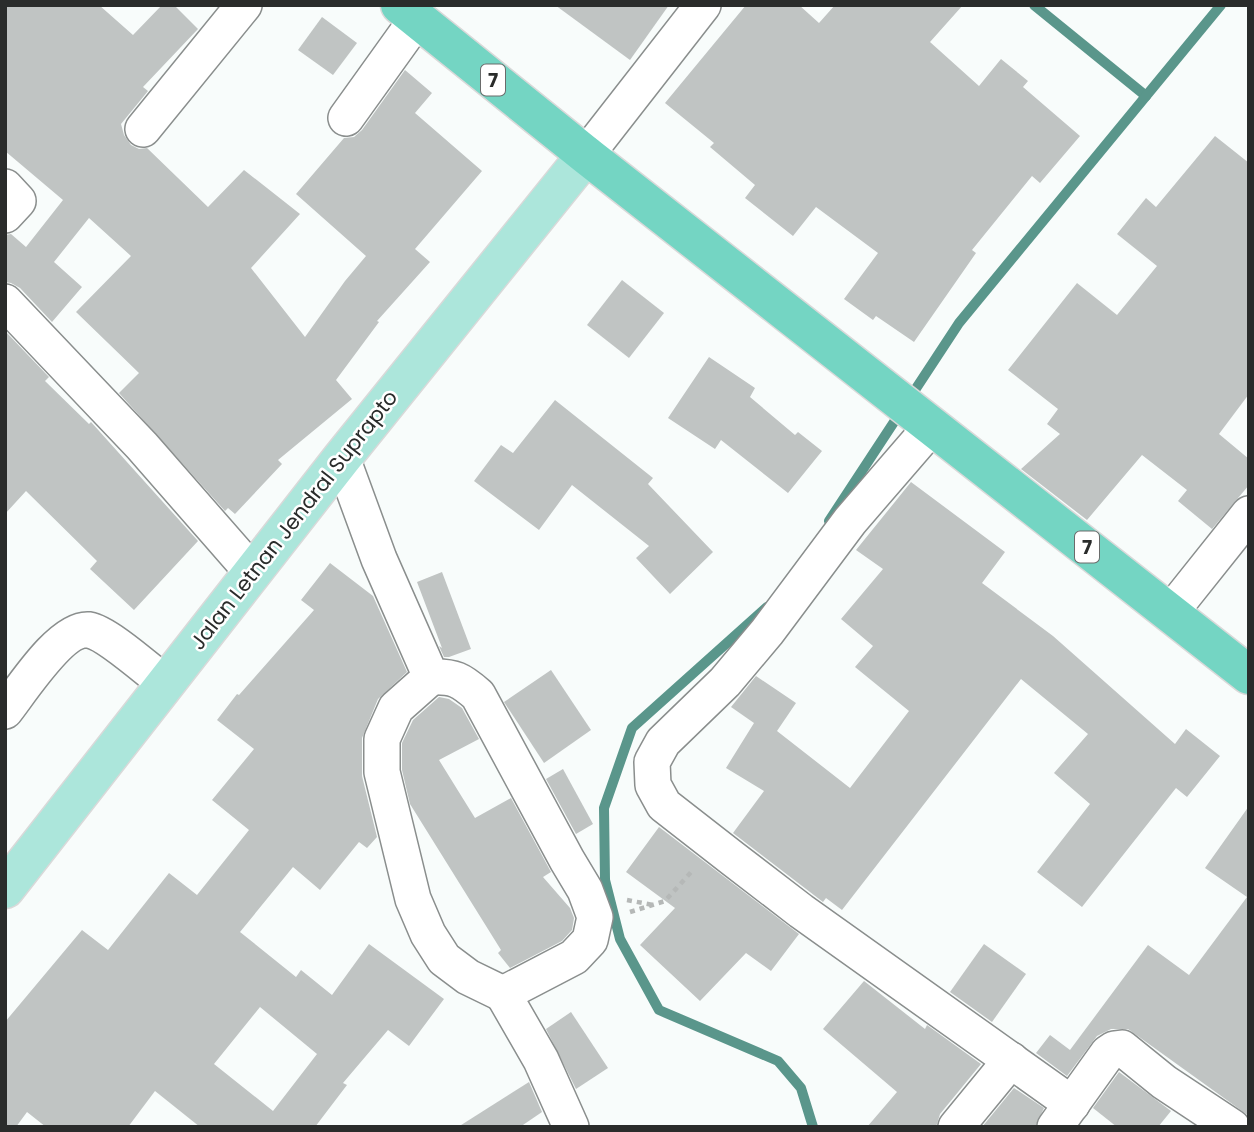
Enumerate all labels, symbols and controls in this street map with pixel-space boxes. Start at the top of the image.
road number: 7 [481,64,505,96]
street label: Jalan Letnan Jendral Suprapto [183,384,404,655]
road number: 7 [1075,532,1099,562]

